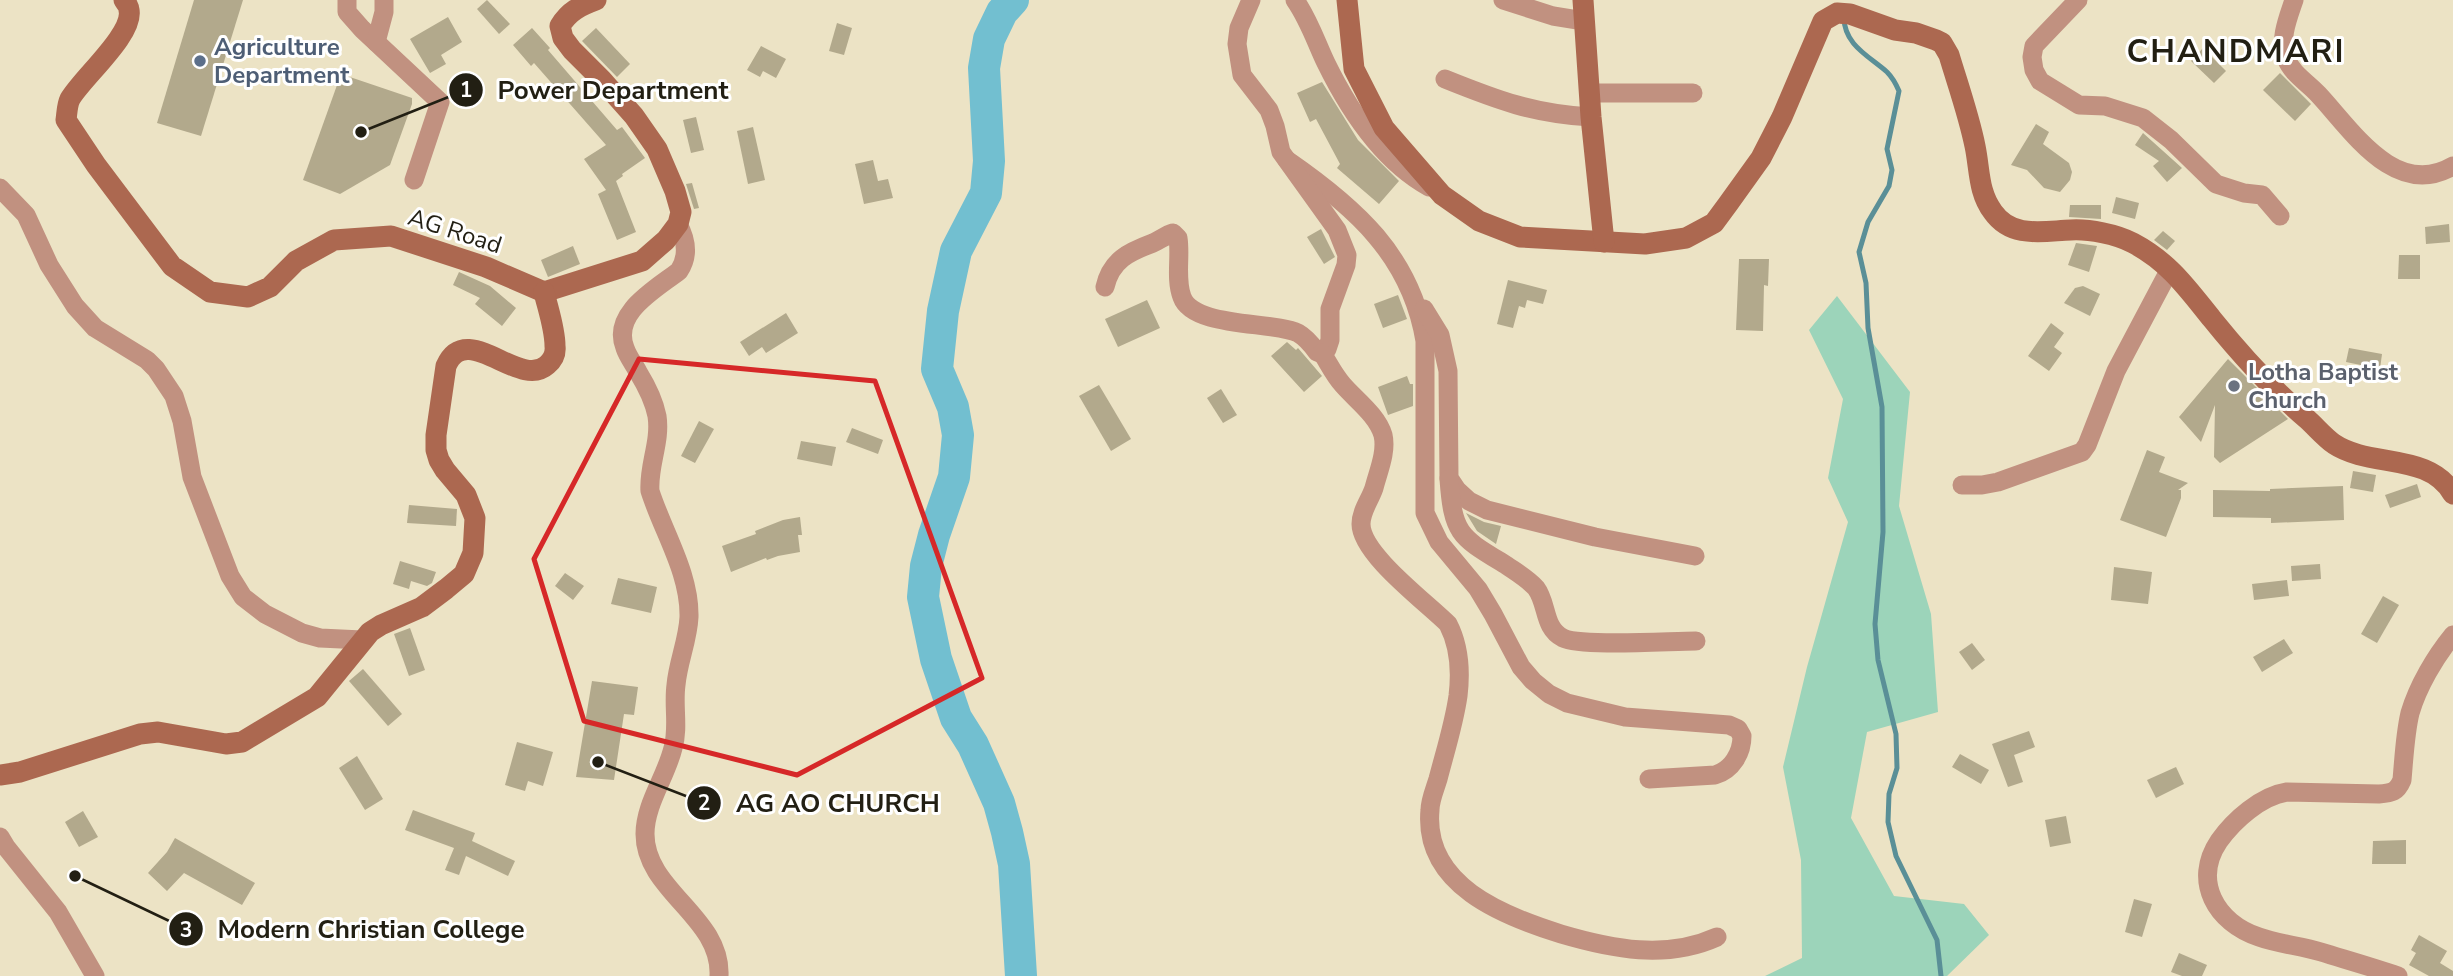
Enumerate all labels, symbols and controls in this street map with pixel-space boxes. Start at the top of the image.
district label: CHANDMARI [2126,30,2346,73]
place label: Agriculture Department [214,31,350,91]
marker: Agriculture Department [192,53,208,69]
callout: Power Department [448,66,742,113]
text: Power Department [498,73,729,108]
text: 1 [460,76,472,104]
street label: AG Road [404,201,506,261]
place label: Lotha Baptist Church [2248,356,2399,416]
marker: Lotha Baptist Church [2226,378,2242,394]
callout: AG AO CHURCH [687,779,954,826]
text: AG AO CHURCH [736,786,940,821]
text: 2 [698,789,710,817]
callout: Modern Christian College [169,906,539,953]
text: Modern Christian College [217,912,525,947]
text: 3 [180,916,192,944]

